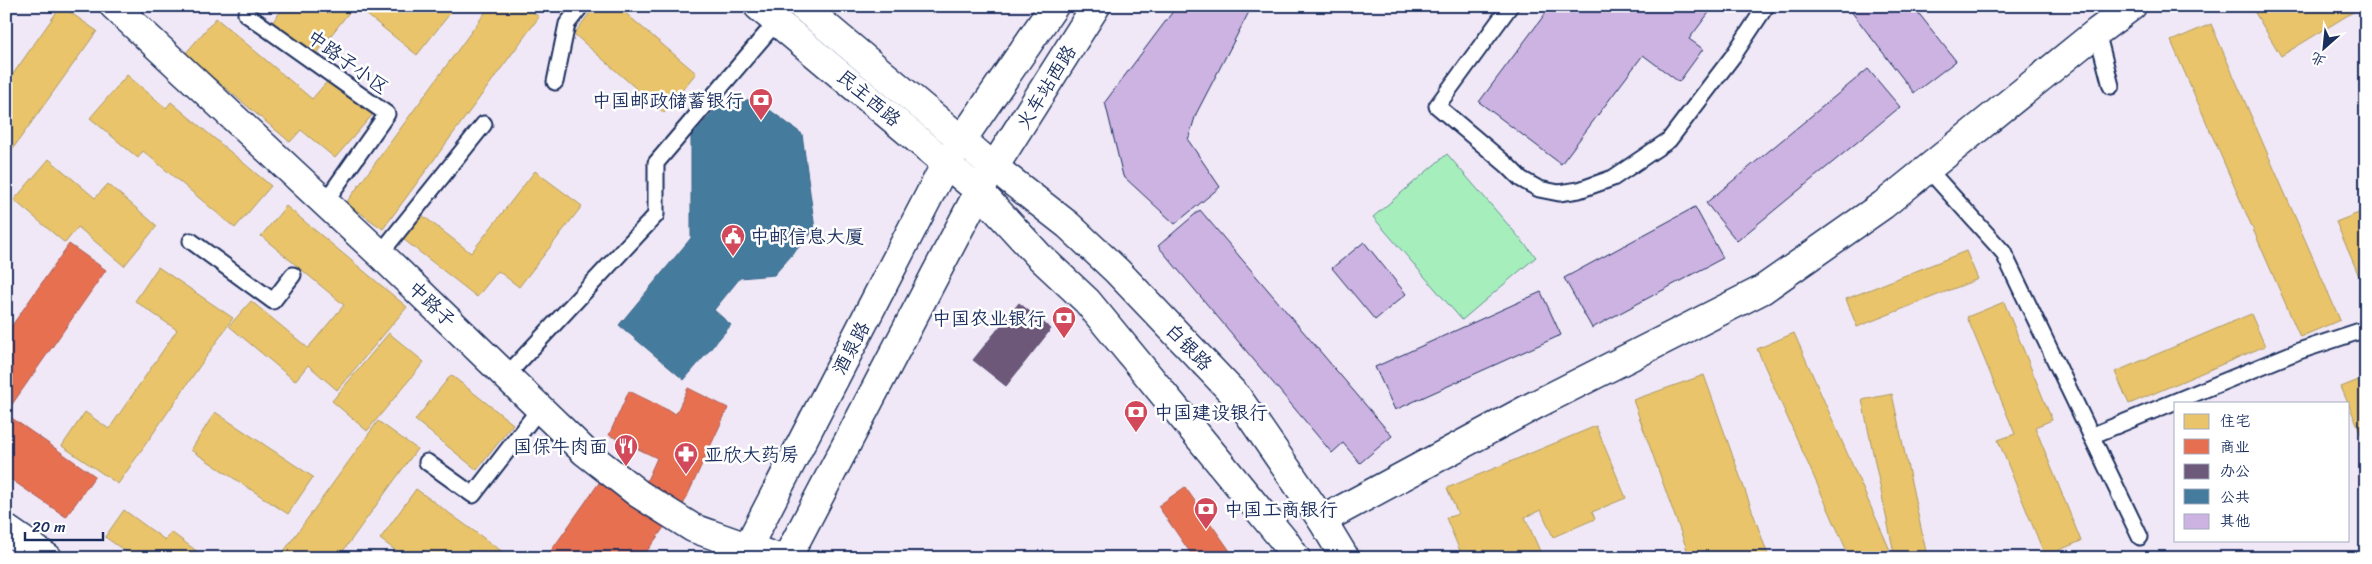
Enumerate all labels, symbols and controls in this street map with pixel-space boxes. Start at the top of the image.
street label: 中路子小区 [300,21,396,103]
north arrow [2300,22,2350,72]
street label: 火车站西路 [1007,38,1085,136]
text: 北 [2306,45,2330,73]
street label: 民主西路 [829,61,909,135]
place label: 中国邮政储蓄银行 [592,84,744,117]
bank icon: 中国邮政储蓄银行 [748,87,774,121]
place label: 中邮信息大厦 [750,220,864,253]
public building icon: 中邮信息大厦 [720,223,746,257]
street label: 中路子 [400,272,464,336]
place label: 中国农业银行 [932,302,1046,335]
bank icon: 中国农业银行 [1051,305,1077,339]
street label: 酒泉路 [823,315,879,381]
street label: 白银路 [1157,315,1221,379]
place label: 中国建设银行 [1154,396,1268,429]
bank icon: 中国建设银行 [1123,399,1149,433]
legend [2174,402,2350,542]
text: 住宅 [2220,408,2250,434]
place label: 国保牛肉面 [513,430,608,463]
restaurant icon: 国保牛肉面 [613,433,639,467]
text: 商业 [2220,434,2250,460]
place label: 亚欣大药房 [704,438,799,471]
pharmacy icon: 亚欣大药房 [673,441,699,475]
text: 办公 [2220,458,2250,484]
text: 公共 [2220,484,2250,510]
place label: 中国工商银行 [1224,493,1338,526]
bank icon: 中国工商银行 [1193,496,1219,530]
text: 其他 [2220,508,2250,534]
scale bar [25,509,102,541]
text: 20 m [32,514,66,540]

